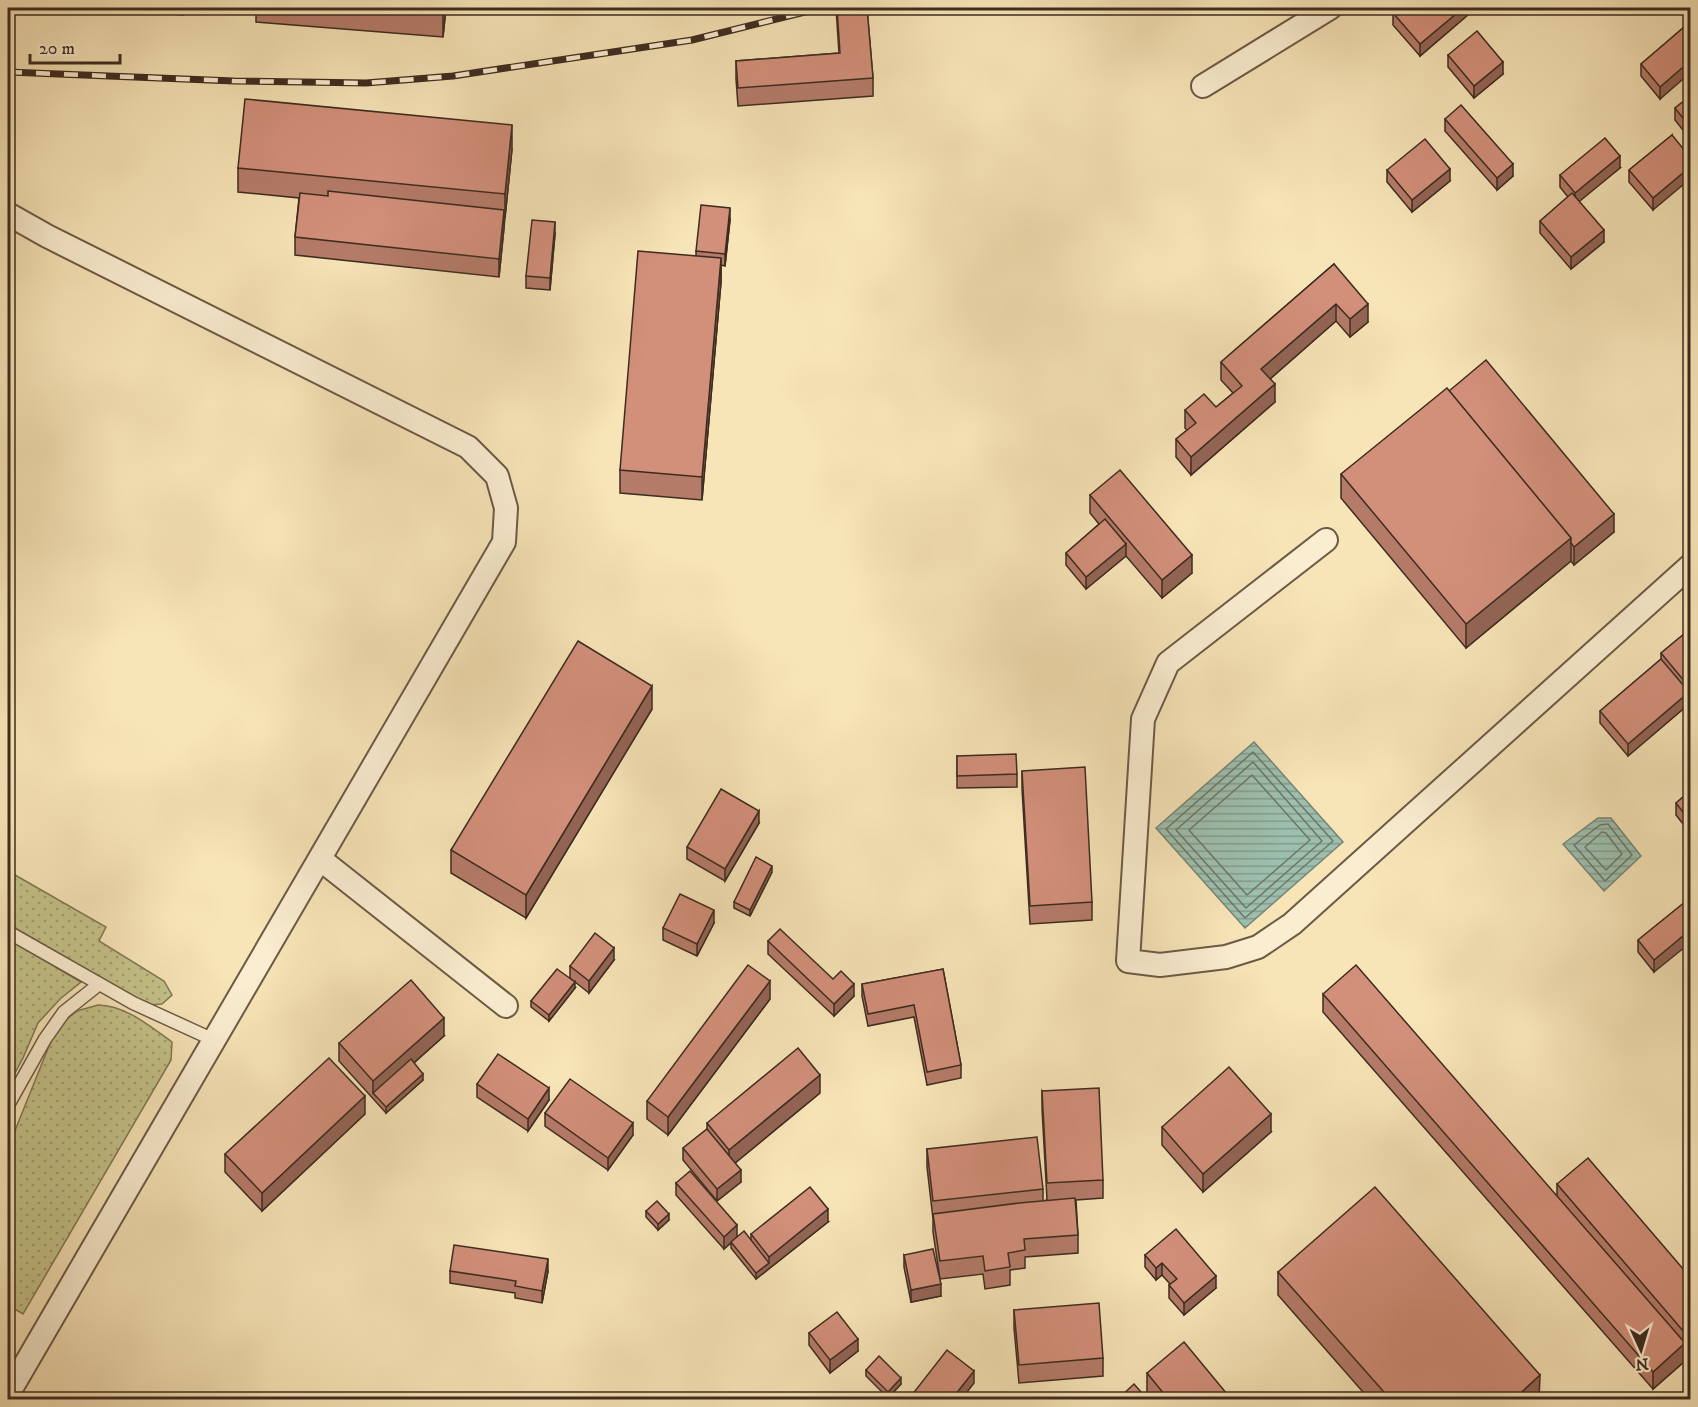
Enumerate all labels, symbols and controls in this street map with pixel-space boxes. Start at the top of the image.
scale bar [30,27,120,65]
text: 20 m [39,38,75,60]
north arrow [1611,1320,1671,1380]
text: N [1635,1354,1649,1374]

